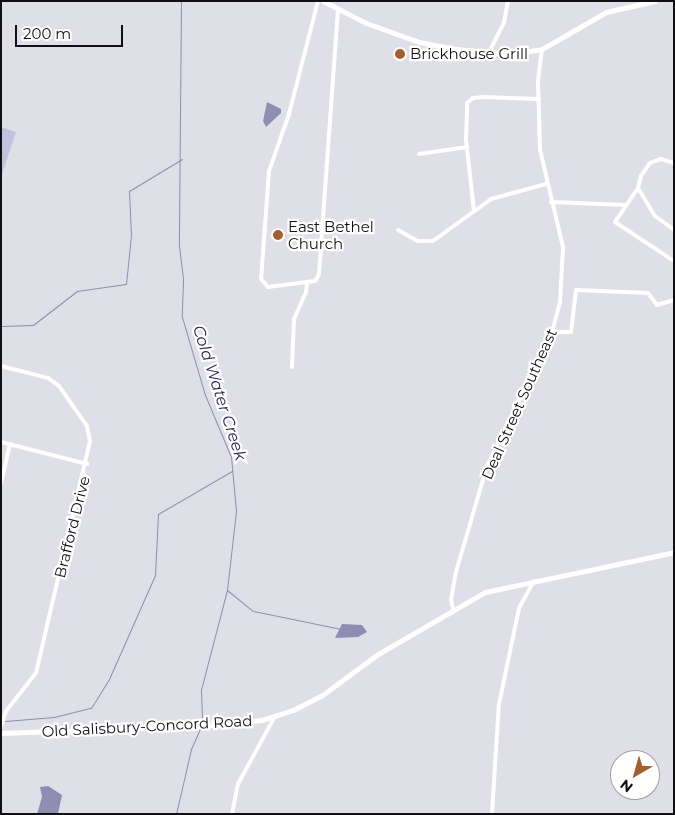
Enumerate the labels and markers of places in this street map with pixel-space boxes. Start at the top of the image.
place label: Brickhouse Grill [410,45,528,63]
marker: Brickhouse Grill [394,48,406,60]
place label: East Bethel Church [288,217,374,252]
marker: East Bethel Church [272,229,284,241]

